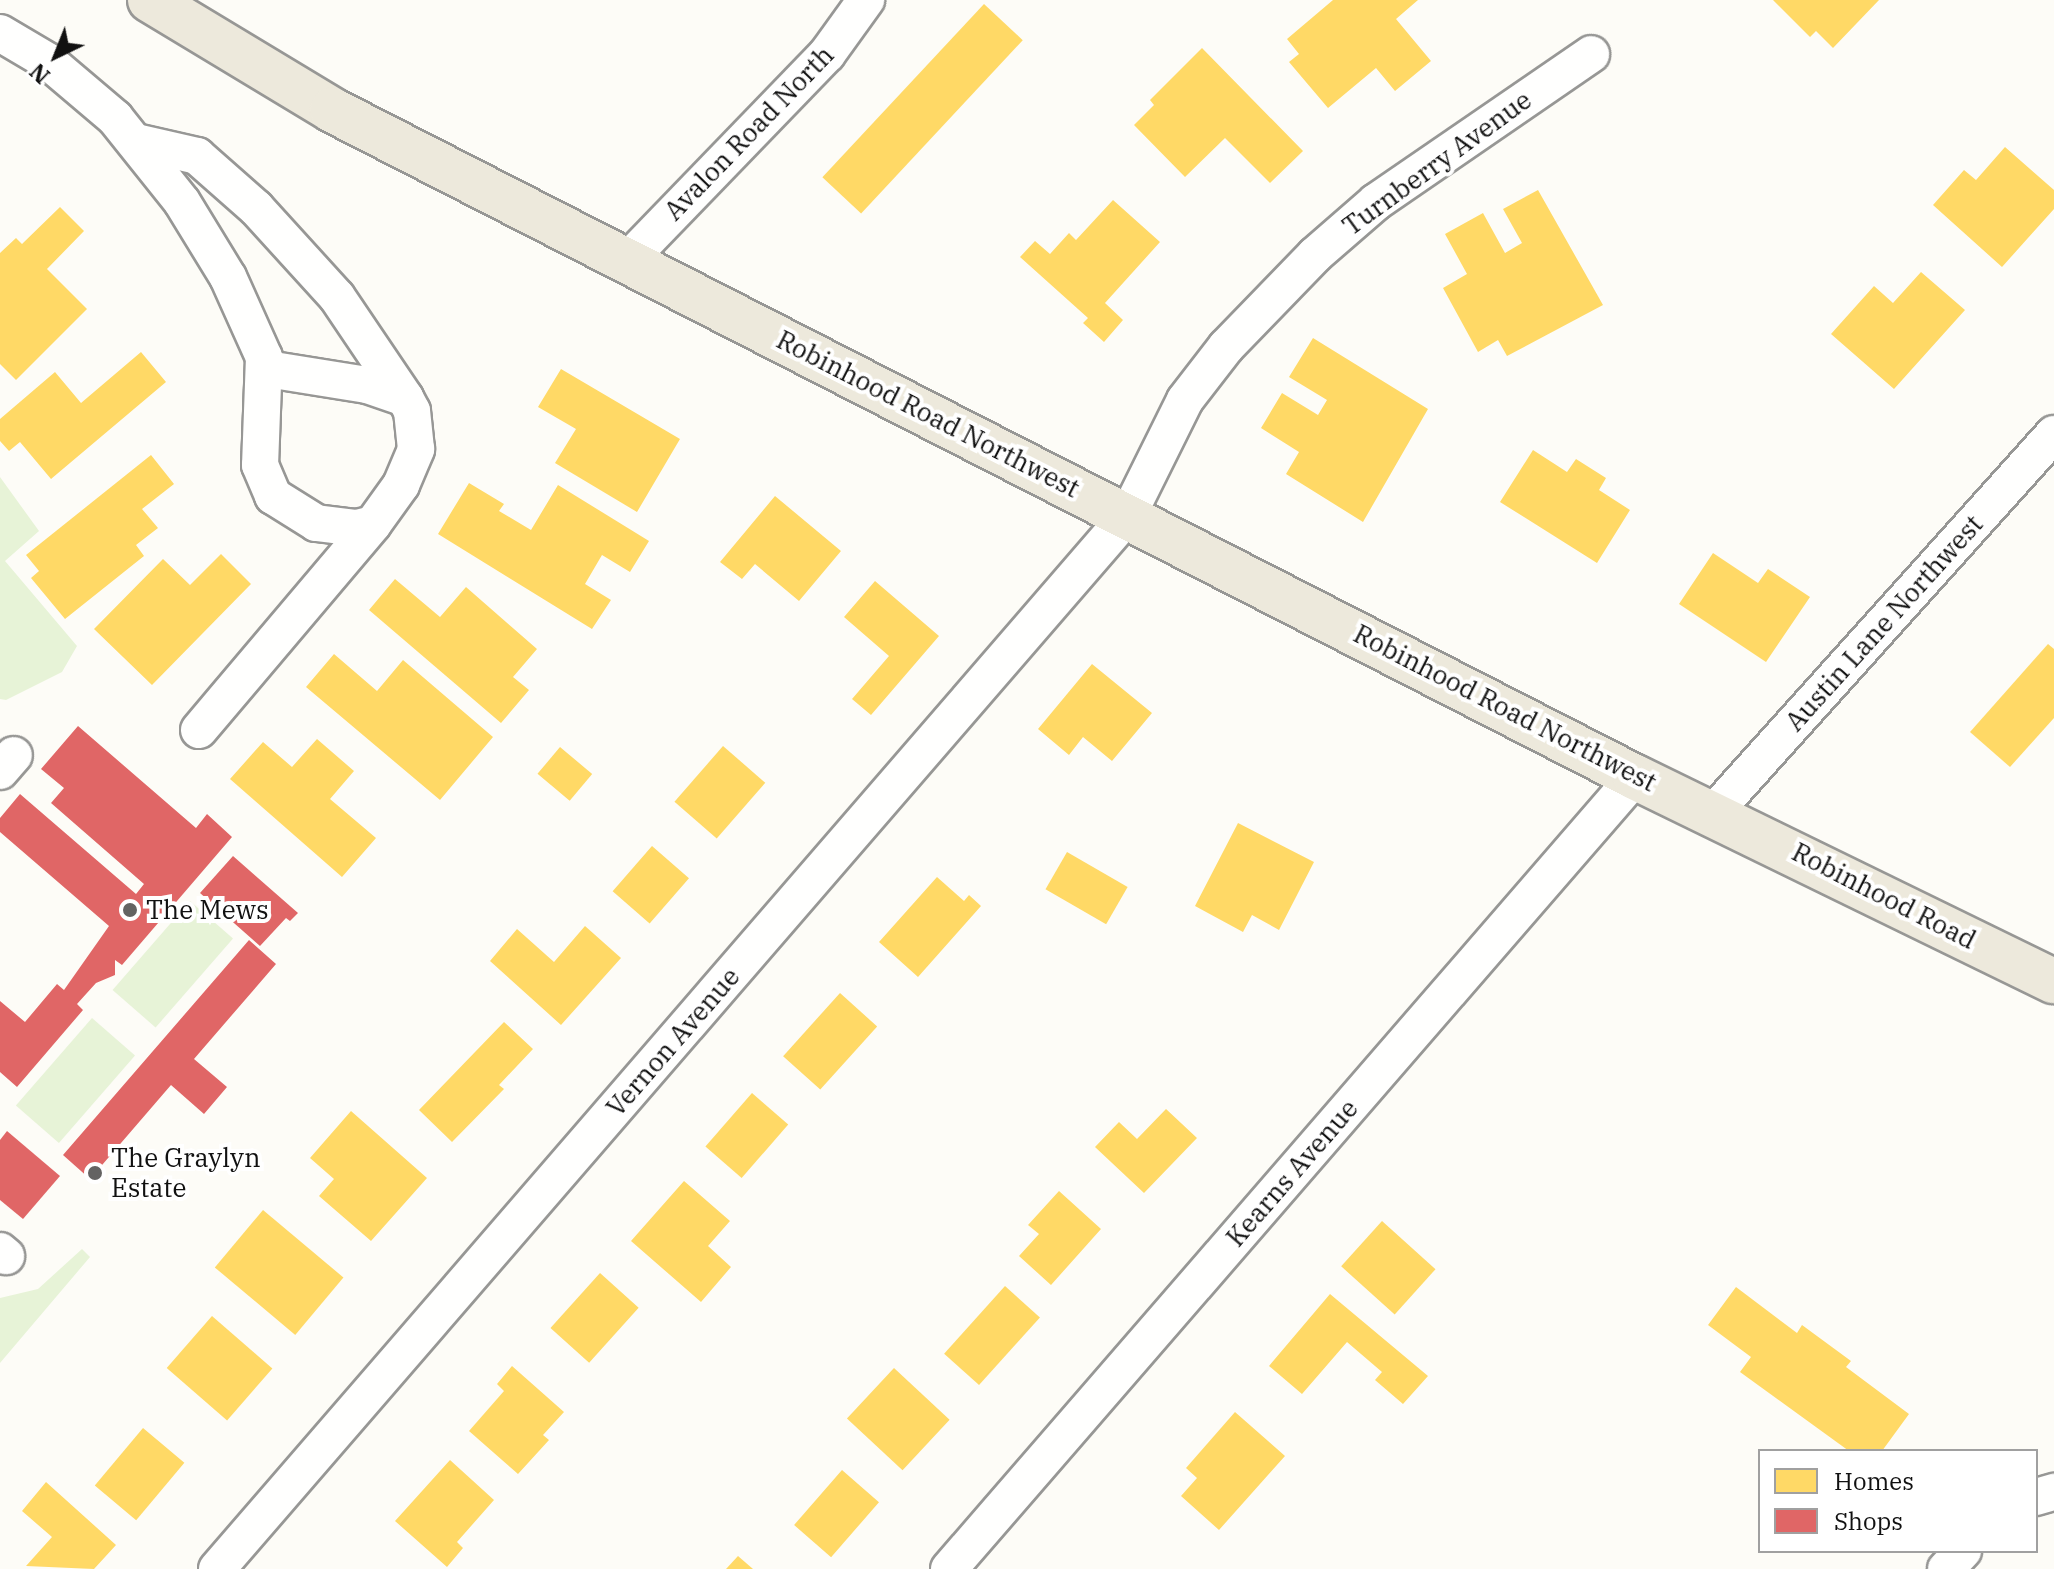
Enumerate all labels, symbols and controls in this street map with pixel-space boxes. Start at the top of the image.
north arrow [16,16,96,96]
street label: Avalon Road North [658,39,840,227]
text: N [23,57,56,90]
street label: Turnberry Avenue [1337,84,1537,242]
street label: Robinhood Road Northwest [772,324,1084,504]
street label: Austin Lane Northwest [1779,509,1989,737]
street label: Robinhood Road Northwest [1349,618,1661,798]
street label: Robinhood Road [1787,836,1981,956]
place label: The Mews [146,894,269,926]
marker: The Mews [121,901,139,919]
street label: Vernon Avenue [600,961,746,1123]
street label: Kearns Avenue [1220,1093,1364,1253]
place label: The Graylyn Estate [111,1142,261,1204]
marker: The Graylyn Estate [86,1164,104,1182]
legend [1758,1449,2038,1553]
text: Homes [1834,1465,1914,1497]
text: Shops [1834,1505,1903,1537]

